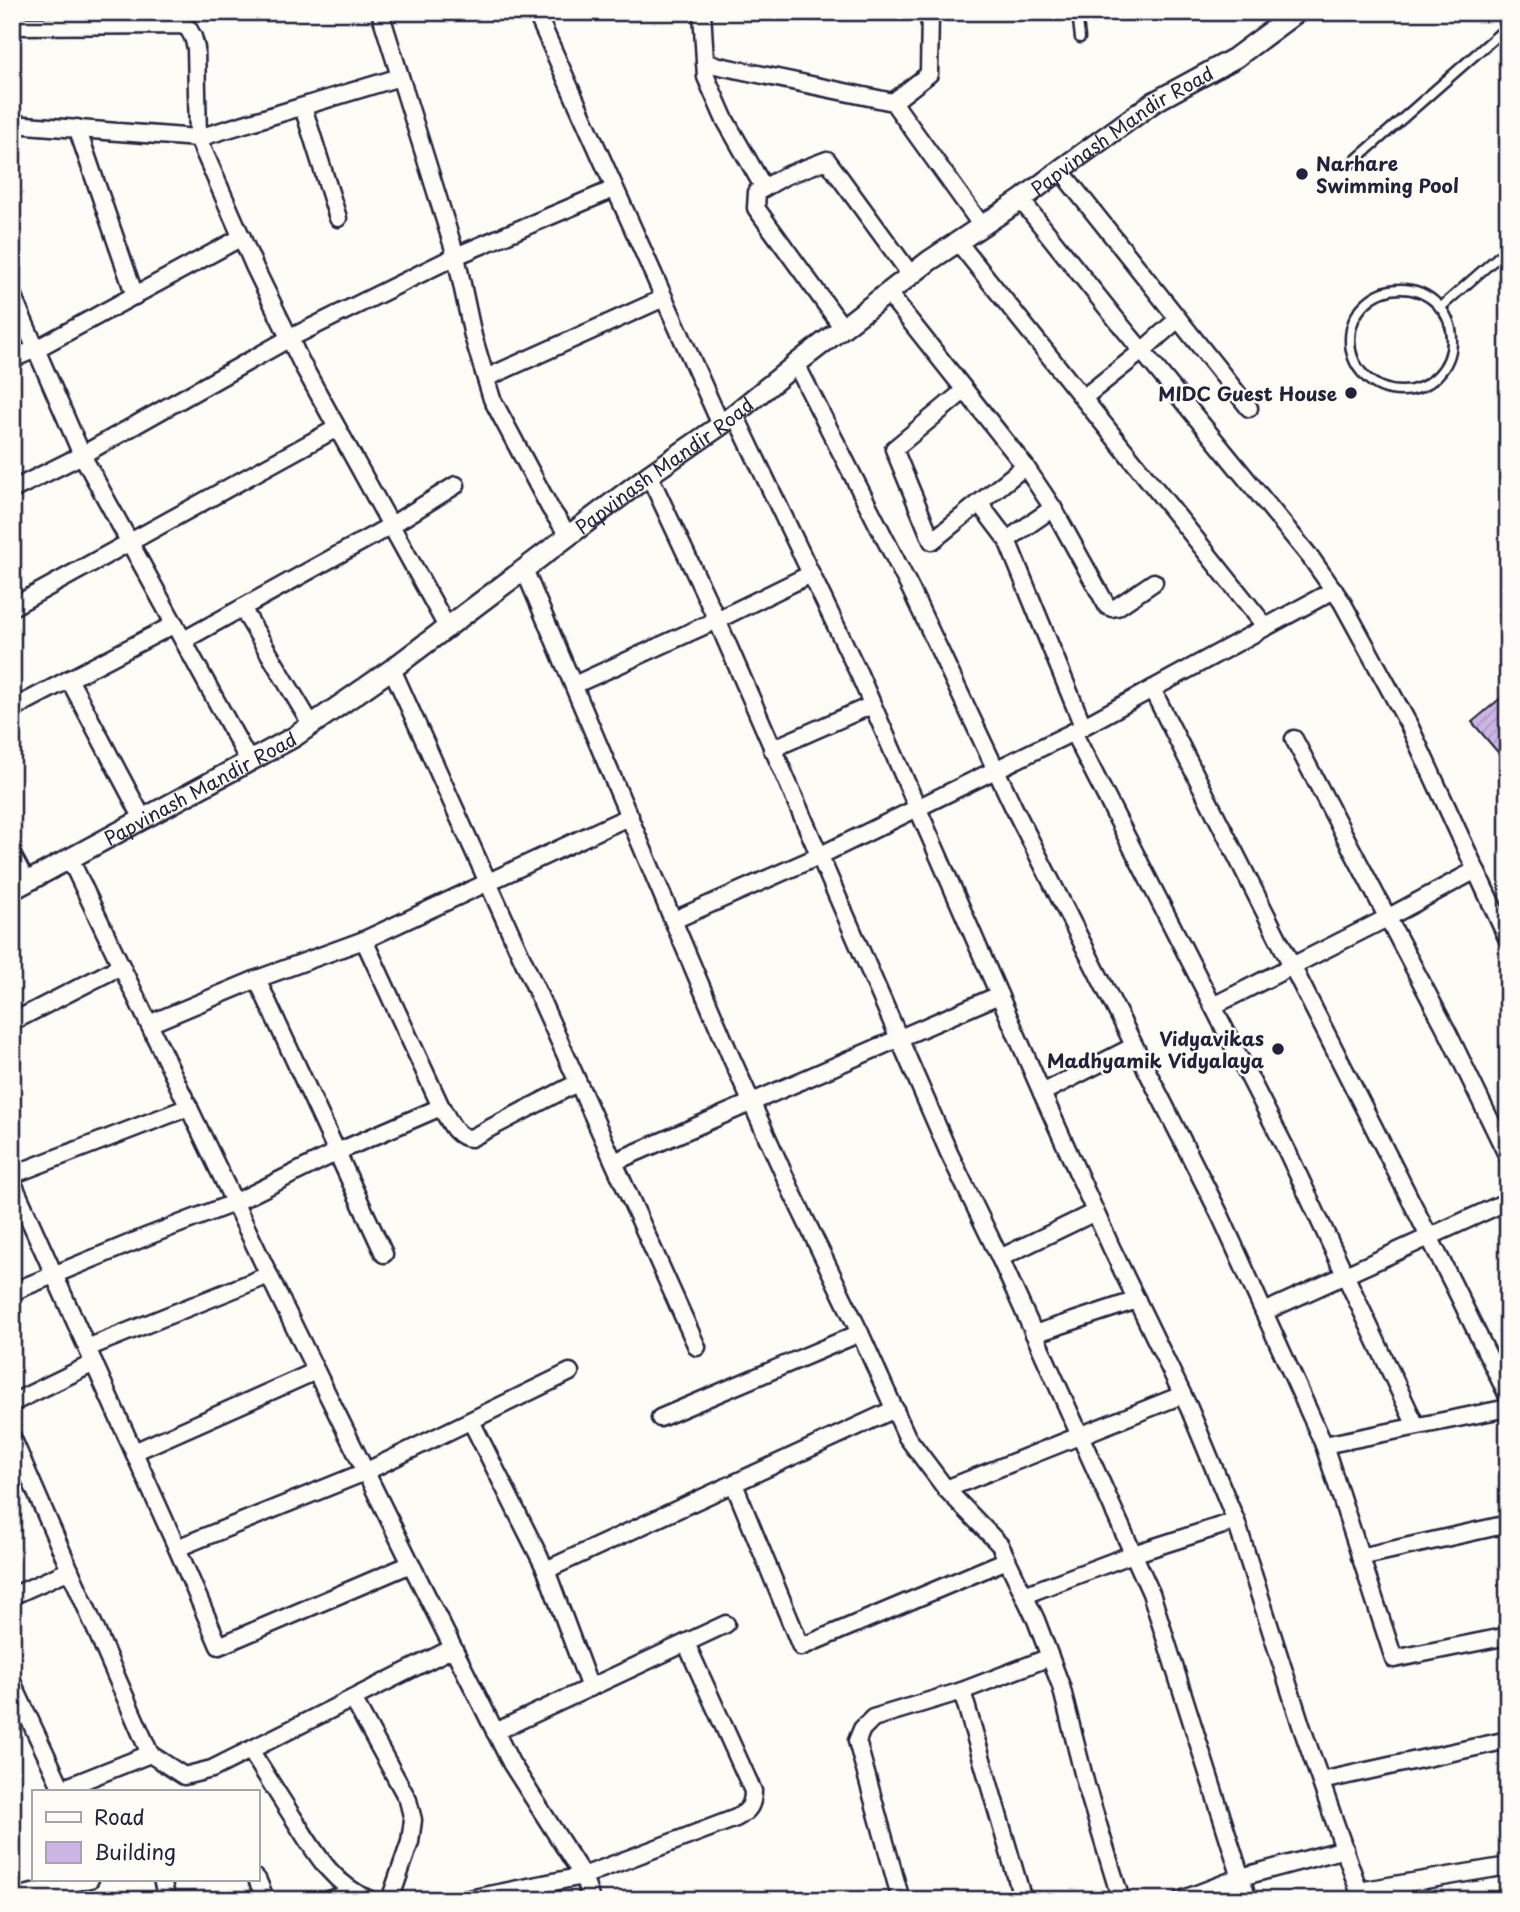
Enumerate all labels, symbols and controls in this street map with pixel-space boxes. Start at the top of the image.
street label: Papvinash Mandir Road [1025,59,1218,202]
place label: Narhare Swimming Pool [1316,149,1459,199]
marker: Narhare Swimming Pool [1294,166,1310,182]
place label: MIDC Guest House [1158,379,1337,407]
marker: MIDC Guest House [1343,385,1359,401]
street label: Papvinash Mandir Road [569,390,759,540]
street label: Papvinash Mandir Road [99,724,301,852]
place label: Vidyavikas Madhyamik Vidyalaya [1047,1024,1264,1074]
marker: Vidyavikas Madhyamik Vidyalaya [1270,1041,1286,1057]
legend [32,1790,259,1881]
text: Road [94,1800,145,1832]
text: Building [94,1835,176,1867]

